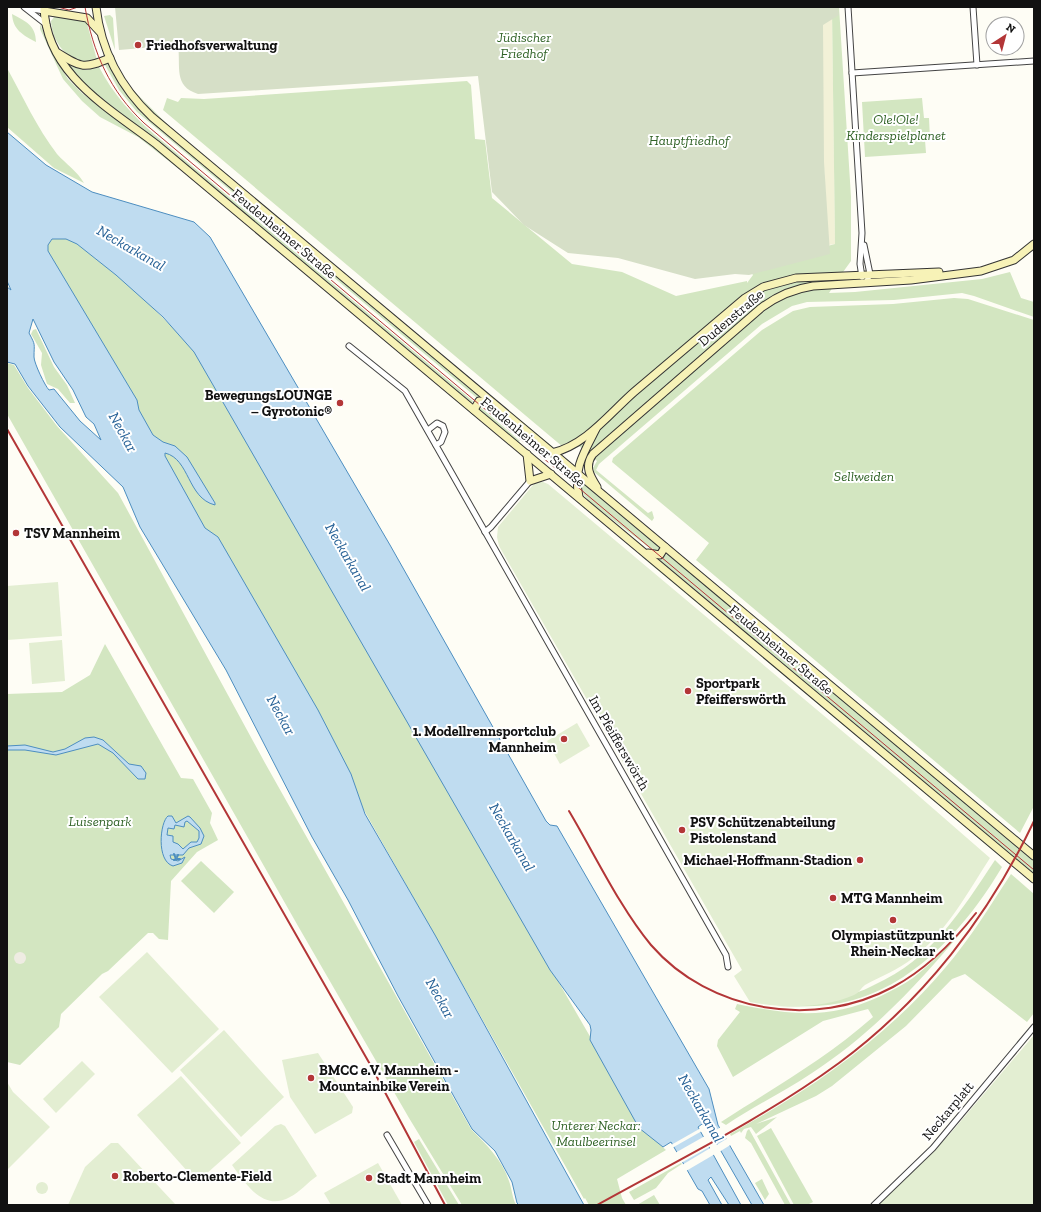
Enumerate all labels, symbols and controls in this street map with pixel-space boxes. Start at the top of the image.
north arrow [985,16,1025,56]
text: N [1003,21,1018,36]
park label: Jüdischer Friedhof [496,29,551,62]
place label: Friedhofsverwaltung [146,37,278,54]
marker: Friedhofsverwaltung [133,40,143,50]
park label: Ole!Ole! Kinderspielplanet [846,111,946,144]
park label: Hauptfriedhof [649,132,731,149]
street label: Feudenheimer Straße [228,185,340,283]
water label: Neckarkanal [94,221,168,275]
street label: Dudenstraße [695,286,767,350]
place label: BewegungsLOUNGE – Gyrotonic® [205,387,332,420]
street label: Feudenheimer Straße [477,393,589,491]
marker: BewegungsLOUNGE – Gyrotonic® [335,398,345,408]
water label: Neckar [105,409,142,456]
park label: Sellweiden [834,468,894,485]
water label: Neckarkanal [321,520,375,594]
place label: TSV Mannheim [24,525,121,542]
marker: TSV Mannheim [11,528,21,538]
street label: Feudenheimer Straße [725,601,837,699]
place label: Sportpark Pfeifferswörth [696,675,786,708]
marker: Sportpark Pfeifferswörth [683,686,693,696]
water label: Neckar [263,692,300,739]
street label: Im Pfeifferswörth [585,693,653,793]
place label: 1. Modellrennsportclub Mannheim [413,723,557,756]
marker: 1. Modellrennsportclub Mannheim [559,734,569,744]
water label: Neckarkanal [485,800,539,874]
park label: Luisenpark [69,813,131,830]
place label: PSV Schützenabteilung Pistolenstand [690,814,836,847]
marker: PSV Schützenabteilung Pistolenstand [677,825,687,835]
place label: Michael-Hoffmann-Stadion [683,852,853,869]
marker: Michael-Hoffmann-Stadion [855,855,865,865]
place label: MTG Mannheim [841,890,943,907]
marker: MTG Mannheim [828,893,838,903]
marker: Olympiastützpunkt Rhein-Neckar [888,915,898,925]
place label: Olympiastützpunkt Rhein-Neckar [832,927,955,960]
water label: Neckar [422,975,459,1022]
place label: BMCC e.V. Mannheim - Mountainbike Verein [319,1062,459,1095]
water label: Neckarkanal [674,1071,728,1145]
marker: BMCC e.V. Mannheim - Mountainbike Verein [306,1073,316,1083]
street label: Neckarplatt [918,1078,978,1144]
park label: Unterer Neckar: Maulbeerinsel [551,1117,641,1150]
place label: Roberto-Clemente-Field [123,1168,272,1185]
place label: Stadt Mannheim [377,1170,482,1187]
marker: Roberto-Clemente-Field [110,1171,120,1181]
marker: Stadt Mannheim [364,1173,374,1183]

